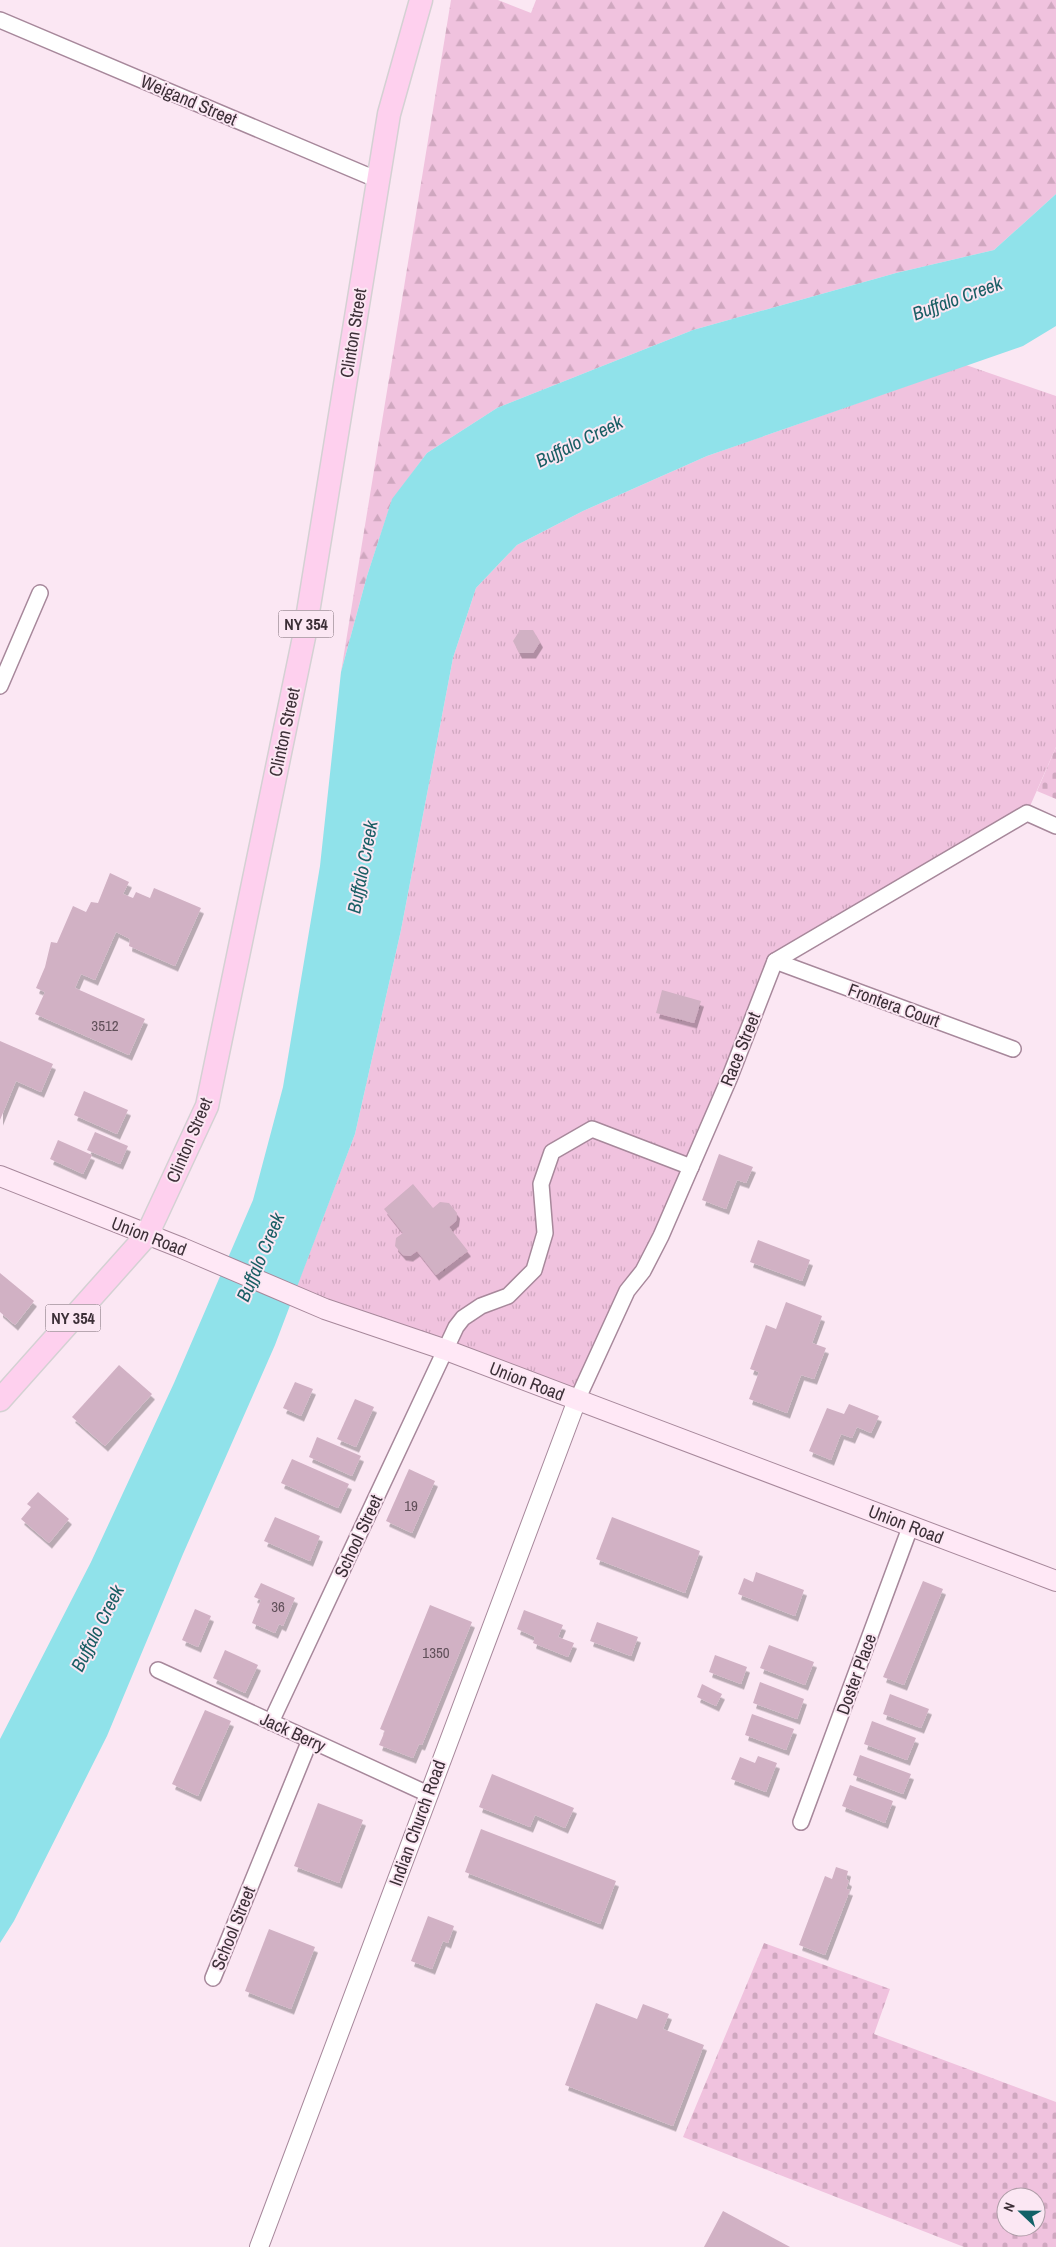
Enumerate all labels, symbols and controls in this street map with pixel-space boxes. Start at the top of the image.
street label: Weigand Street [137,69,241,131]
water label: Buffalo Creek [908,269,1007,326]
street label: Clinton Street [334,286,372,380]
water label: Buffalo Creek [531,408,628,473]
road number: NY 354 [278,610,334,638]
street label: Clinton Street [262,685,306,779]
water label: Buffalo Creek [340,817,384,916]
street label: Frontera Court [845,977,943,1033]
street label: Race Street [714,1008,766,1090]
house number: 3512 [91,1015,119,1036]
street label: Clinton Street [160,1094,218,1186]
water label: Buffalo Creek [230,1208,291,1305]
street label: Union Road [108,1210,190,1262]
road number: NY 354 [46,1305,100,1332]
street label: Union Road [486,1355,568,1407]
street label: School Street [328,1491,388,1581]
house number: 19 [404,1495,418,1516]
street label: Union Road [865,1498,947,1550]
water label: Buffalo Creek [64,1579,130,1676]
house number: 36 [271,1596,285,1617]
street label: Doster Place [830,1630,882,1718]
house number: 1350 [422,1642,450,1663]
street label: Jack Berry [256,1706,330,1758]
street label: Indian Church Road [383,1757,451,1889]
street label: School Street [205,1882,261,1974]
north arrow [996,2187,1046,2237]
text: N [999,2200,1019,2214]

